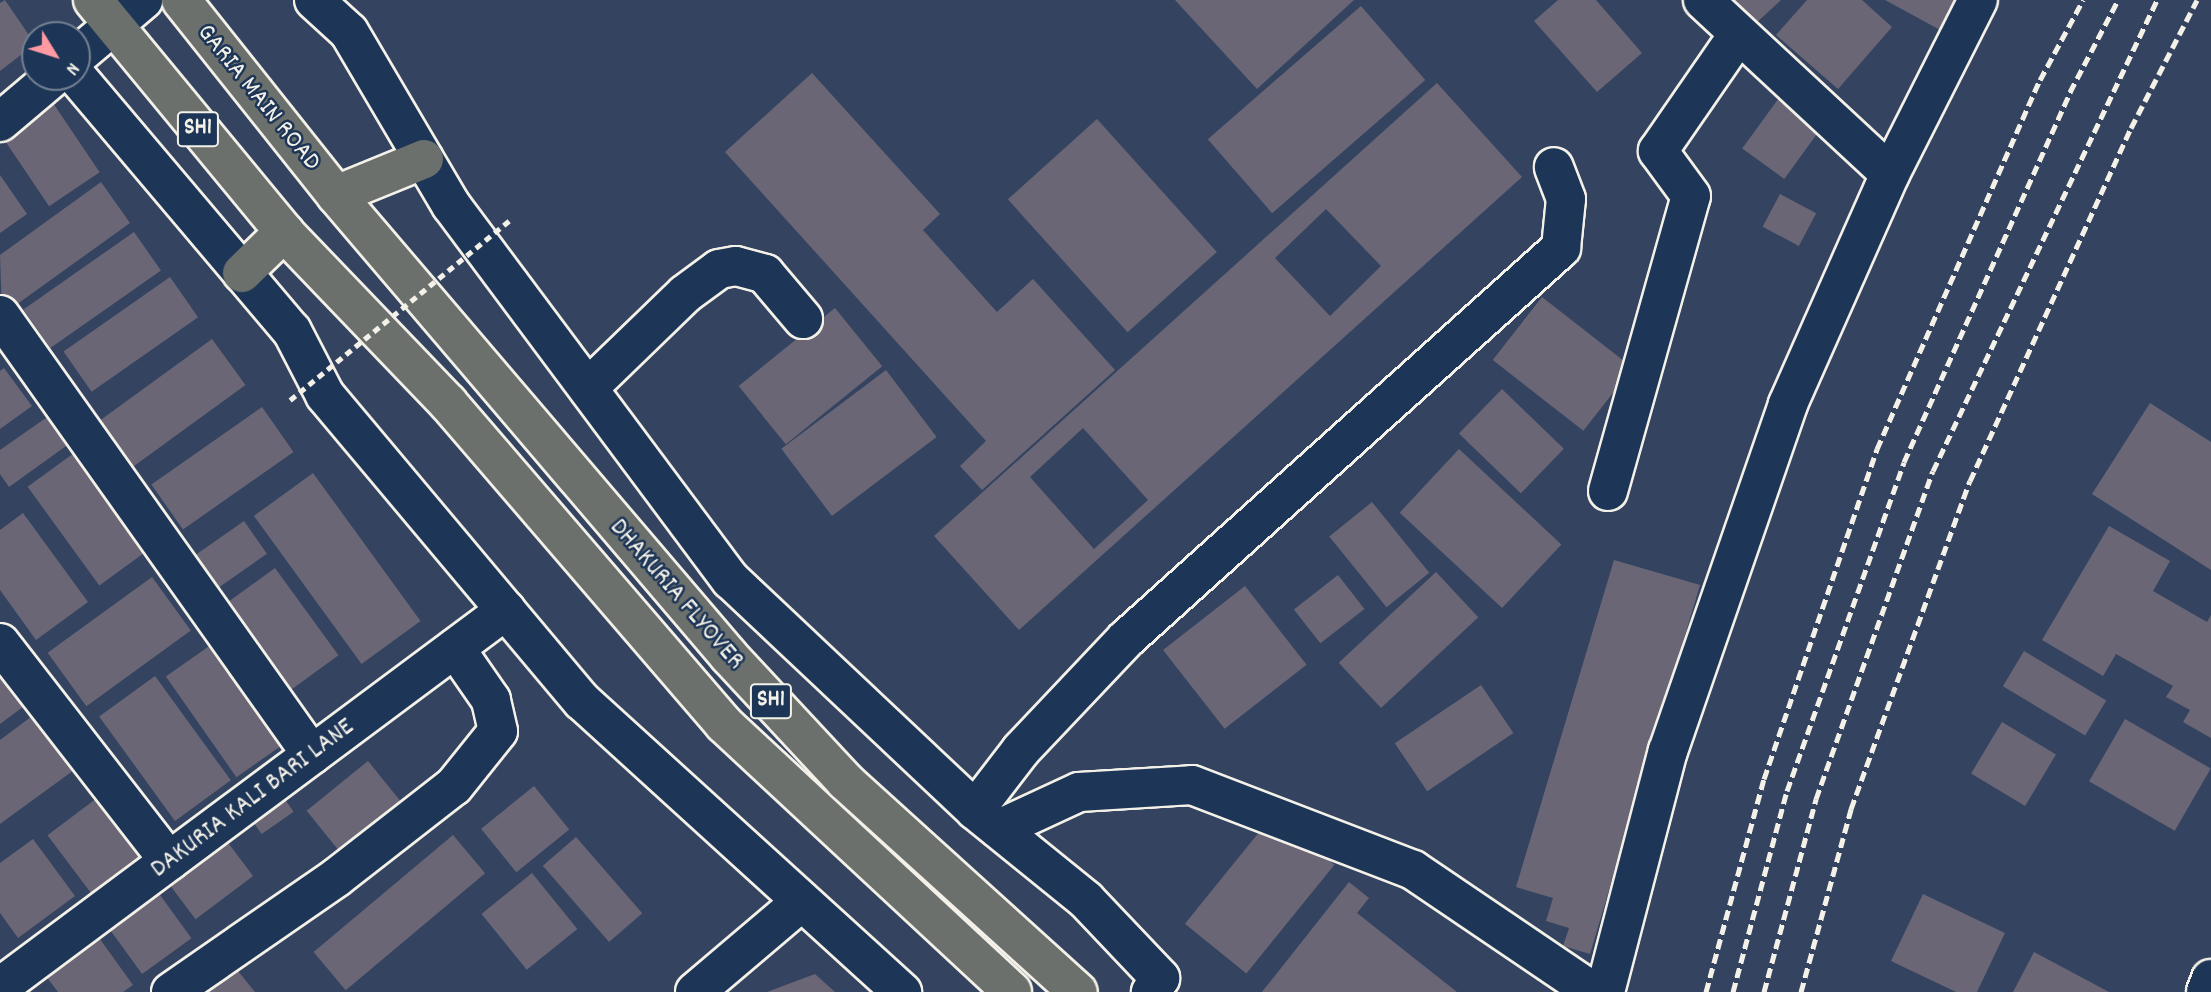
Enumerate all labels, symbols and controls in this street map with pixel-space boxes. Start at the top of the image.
street label: GARIA MAIN ROAD [189,18,327,178]
north arrow [21,21,91,91]
text: N [58,56,85,80]
road number: SH1 [175,108,221,149]
street label: DHAKURIA FLYOVER [602,513,750,677]
road number: SH1 [748,680,794,722]
street label: DAKURIA KALI BARI LANE [145,712,361,886]

